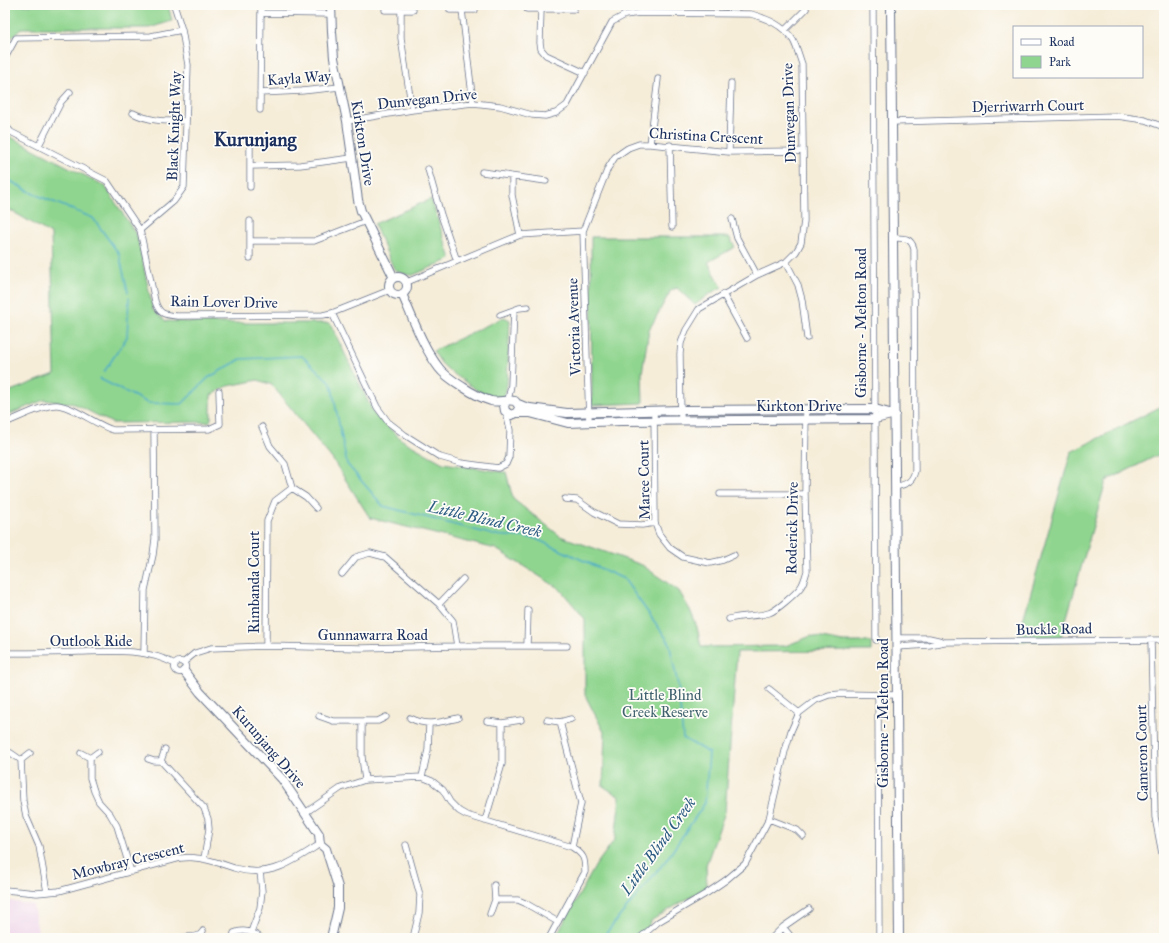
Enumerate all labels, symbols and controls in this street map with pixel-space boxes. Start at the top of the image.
legend [1013,26,1143,78]
text: Road [1049,35,1075,49]
text: Park [1049,55,1071,69]
street label: Dunvegan Drive [778,63,800,163]
street label: Kayla Way [266,67,333,89]
street label: Black Knight Way [163,70,185,181]
street label: Dunvegan Drive [376,85,478,113]
street label: Djerriwarrh Court [972,96,1085,116]
street label: Kirkton Drive [347,99,379,187]
street label: Christina Crescent [648,124,764,148]
district label: Kurunjang [214,128,297,152]
street label: Gisborne - Melton Road [852,248,870,398]
street label: Victoria Avenue [563,278,585,377]
street label: Rain Lover Drive [170,292,278,312]
street label: Kirkton Drive [756,397,842,415]
street label: Maree Court [634,439,654,520]
street label: Roderick Drive [782,481,802,575]
water label: Little Blind Creek [425,496,544,541]
street label: Rimbanda Court [245,530,263,633]
street label: Buckle Road [1016,619,1093,639]
street label: Gunnawarra Road [318,626,429,644]
street label: Outlook Ride [50,632,132,650]
street label: Gisborne - Melton Road [874,638,892,788]
park label: Little Blind Creek Reserve [622,686,708,721]
street label: Kurunjang Drive [228,702,310,792]
street label: Cameron Court [1132,704,1152,802]
water label: Little Blind Creek [616,794,700,899]
street label: Mowbray Crescent [70,838,187,884]

